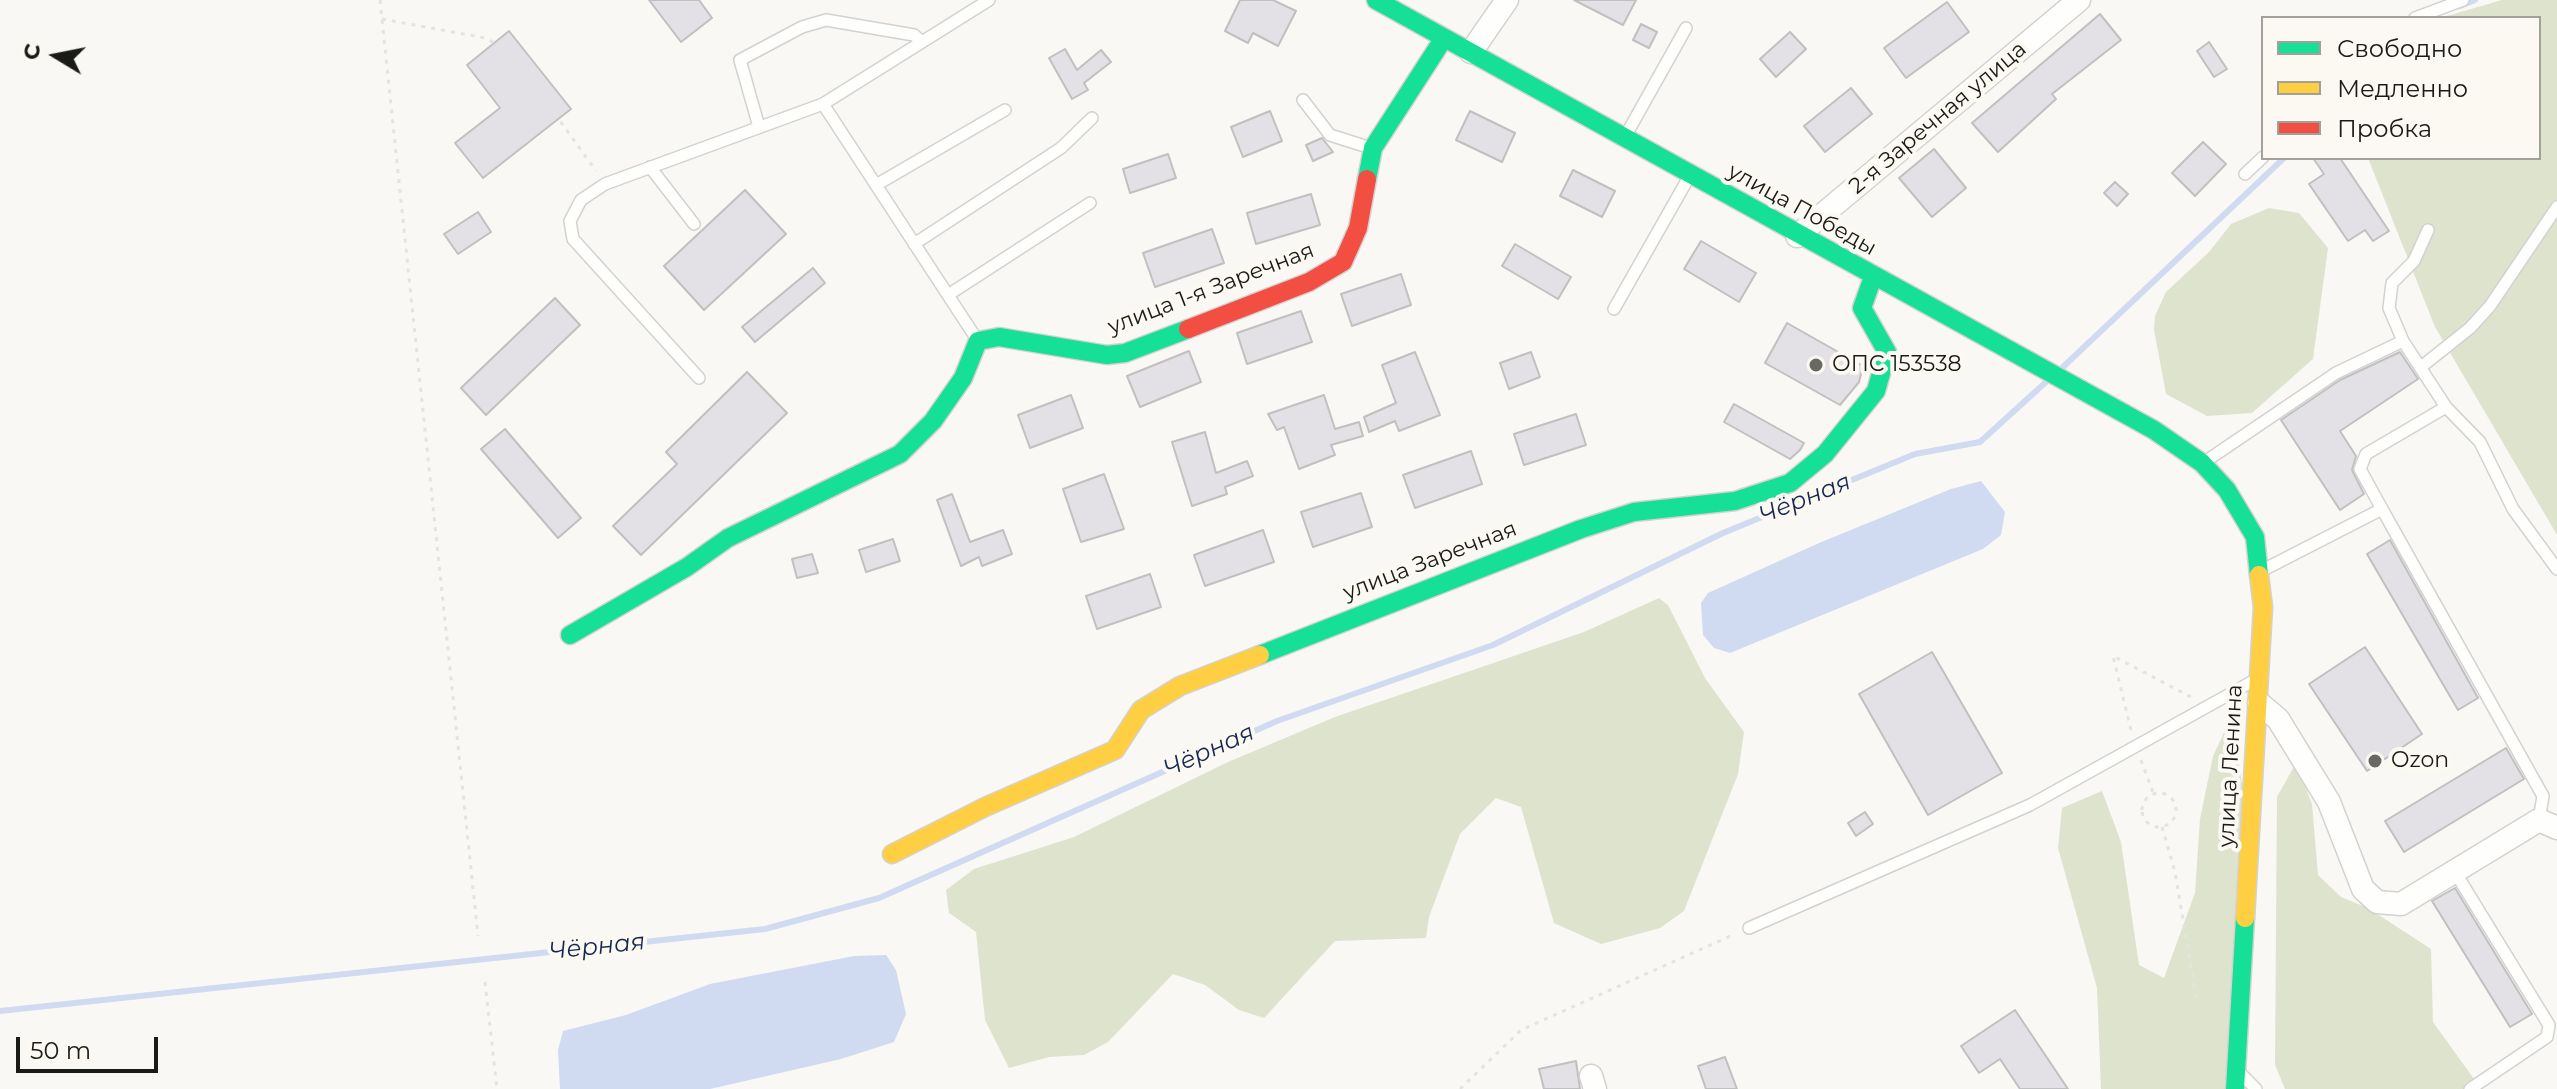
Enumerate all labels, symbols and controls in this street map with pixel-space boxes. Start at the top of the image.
north arrow [16,16,96,96]
legend [2261,16,2541,160]
text: Свободно [2337,34,2462,63]
street label: 2-я Заречная улица [1844,36,2032,200]
text: С [17,42,47,62]
text: Медленно [2337,74,2468,103]
text: Пробка [2337,114,2432,143]
street label: улица Победы [1723,158,1881,262]
street label: улица 1-я Заречная [1104,237,1318,341]
place label: ОПС 153538 [1832,352,1962,378]
marker: ОПС 153538 [1807,356,1825,374]
water label: Чёрная [1755,468,1855,530]
street label: улица Заречная [1339,516,1521,606]
street label: улица Ленина [2214,684,2248,848]
water label: Чёрная [1159,718,1259,784]
place label: Ozon [2391,748,2449,774]
marker: Ozon [2366,752,2384,770]
water label: Чёрная [548,928,646,966]
scale bar [20,1021,162,1071]
text: 50 m [30,1036,91,1065]

